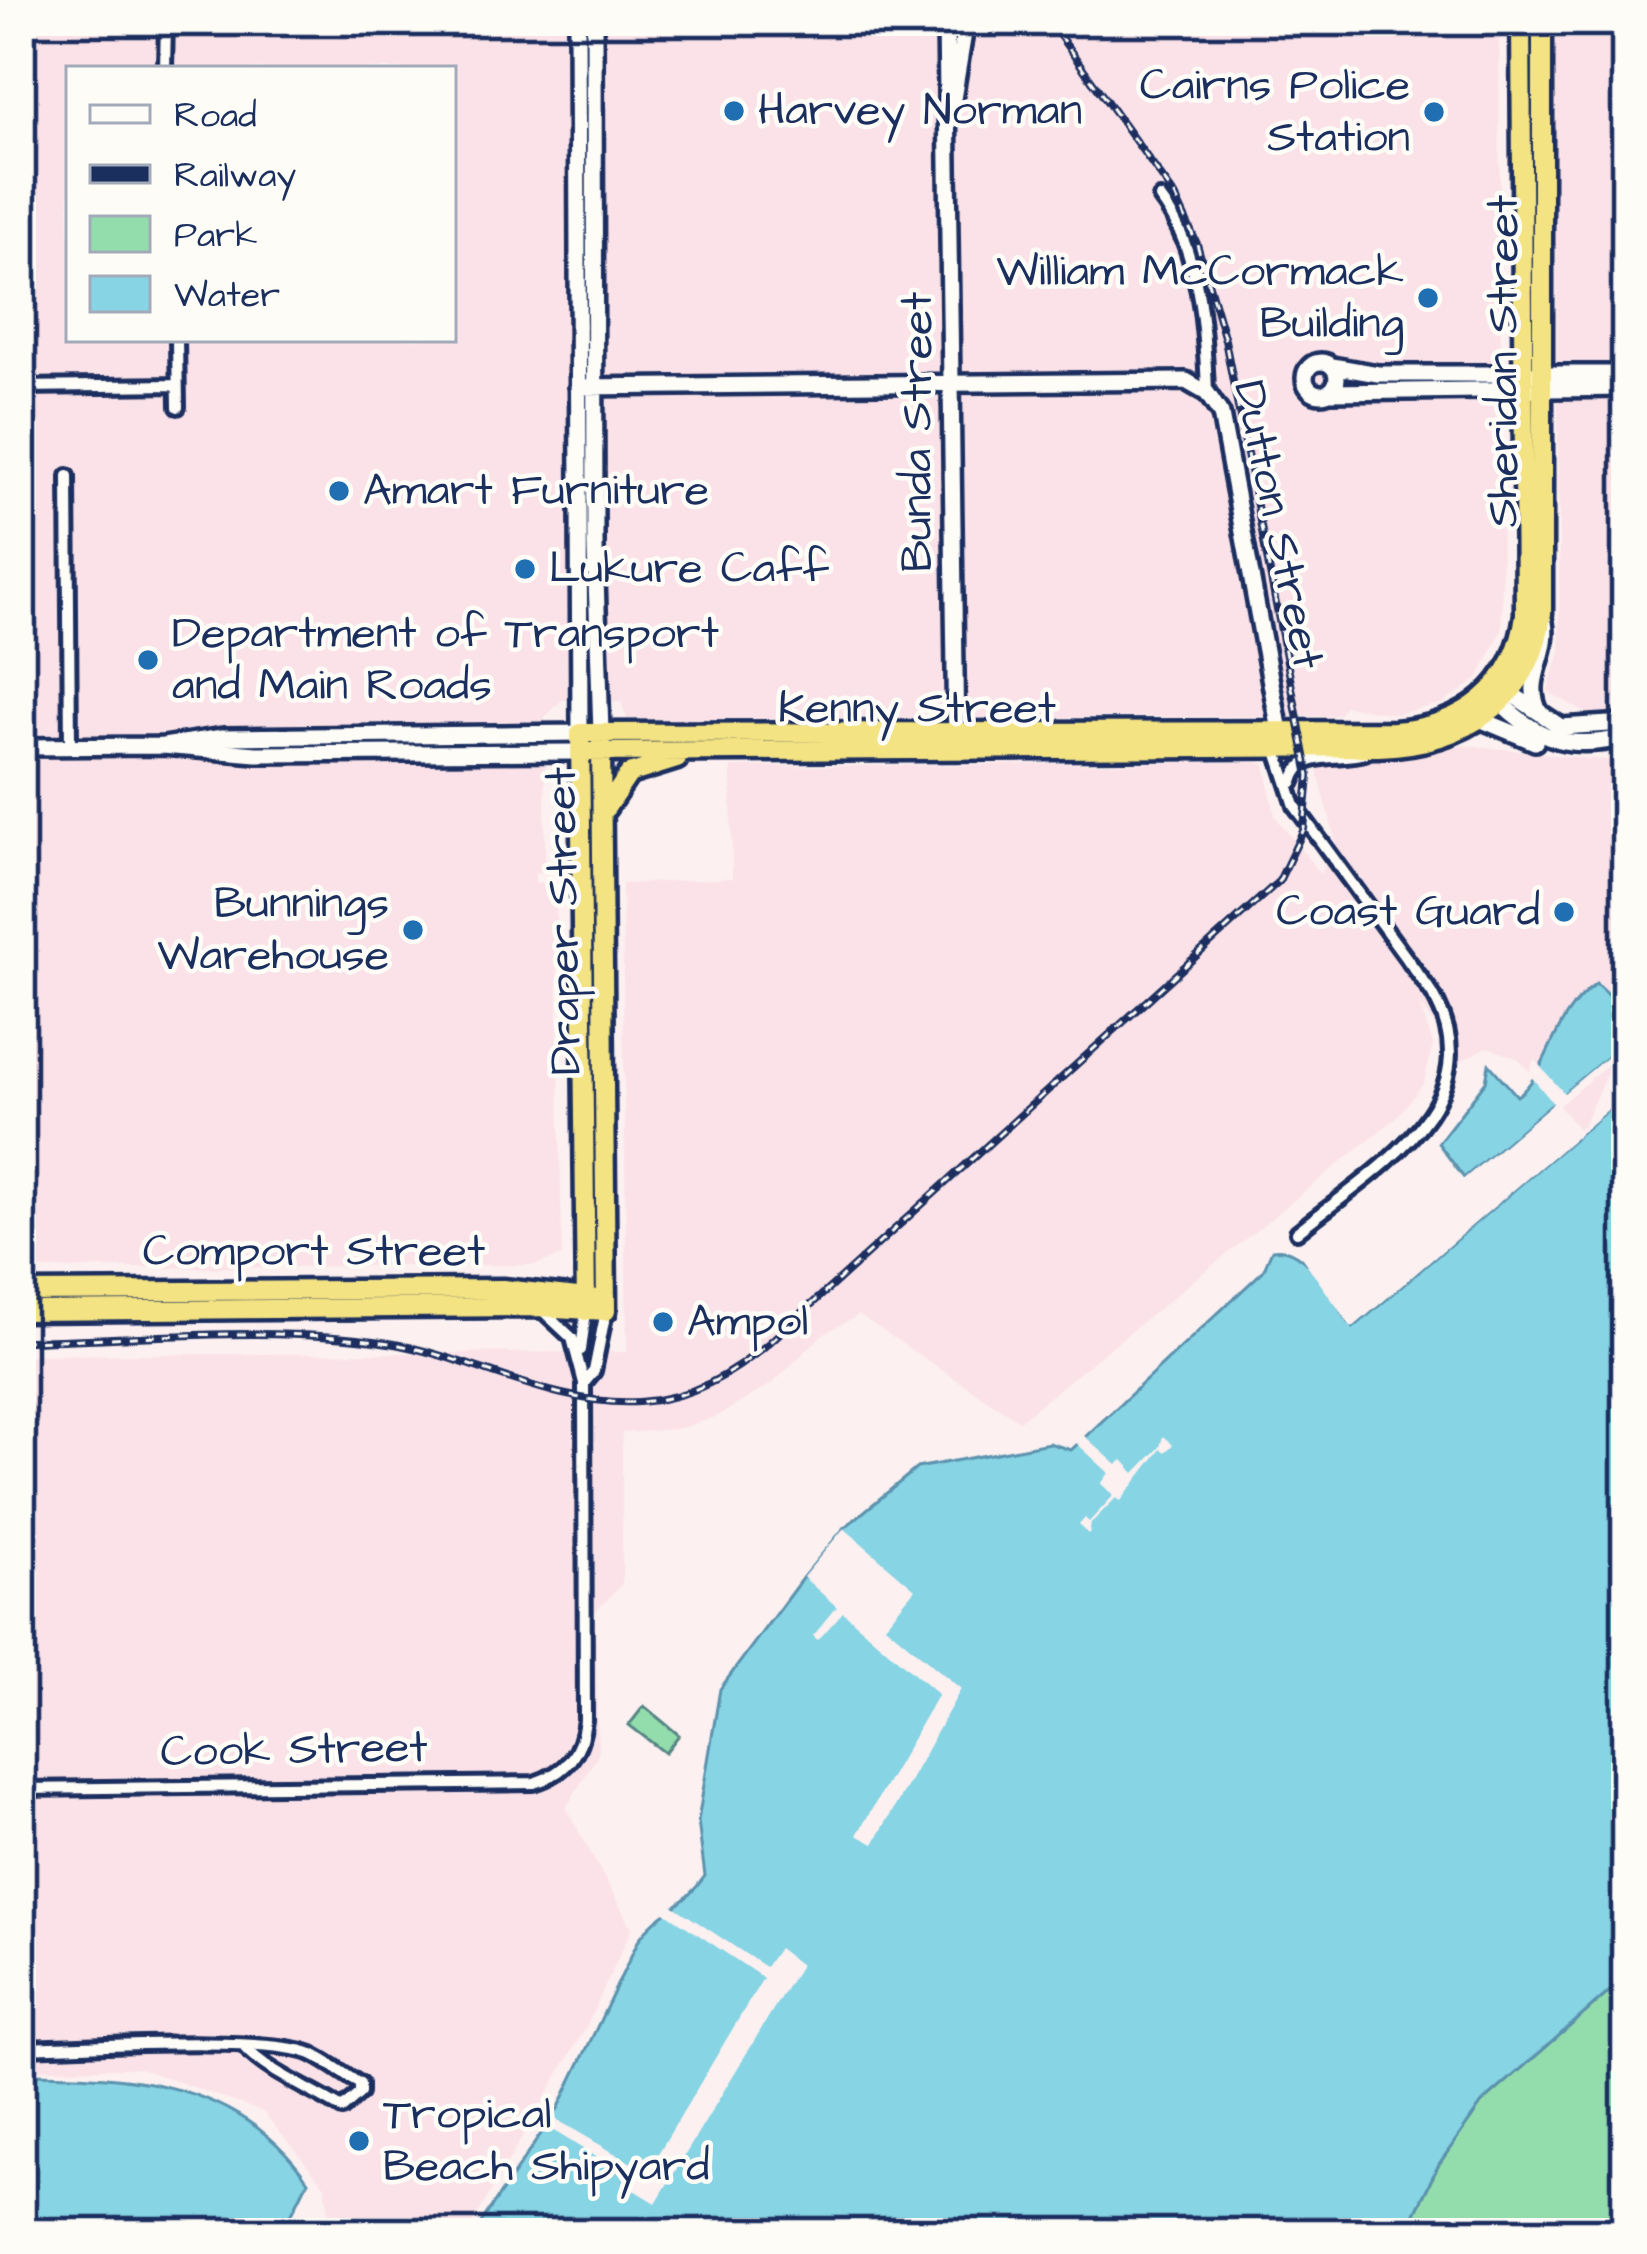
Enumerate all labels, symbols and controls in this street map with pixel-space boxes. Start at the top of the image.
place label: Cairns Police Station [1140,55,1410,169]
legend [66,66,456,342]
place label: Harvey Norman [758,80,1082,143]
text: Road [174,90,257,141]
marker: Harvey Norman [721,98,747,124]
marker: Cairns Police Station [1421,99,1447,125]
text: Railway [174,150,297,201]
street label: Sheridan Street [1473,195,1535,527]
text: Park [174,210,257,261]
place label: William McCormack Building [996,241,1404,355]
text: Water [174,270,280,321]
marker: William McCormack Building [1415,285,1441,311]
street label: Bunda Street [887,292,949,572]
street label: Dutton Street [1217,375,1339,675]
place label: Amart Furniture [363,460,709,522]
marker: Amart Furniture [326,478,352,504]
place label: Lukure Caff [549,538,829,600]
marker: Lukure Caff [512,556,538,582]
place label: Department of Transport and Main Roads [172,603,719,717]
marker: Department of Transport and Main Roads [135,647,161,673]
street label: Kenny Street [778,678,1056,741]
street label: Draper Street [530,766,598,1076]
place label: Bunnings Warehouse [157,873,389,987]
place label: Coast Guard [1276,881,1540,943]
marker: Coast Guard [1551,899,1577,925]
marker: Bunnings Warehouse [400,917,426,943]
street label: Comport Street [143,1221,485,1283]
place label: Ampol [687,1291,808,1353]
marker: Ampol [650,1309,676,1335]
street label: Cook Street [160,1717,428,1783]
place label: Tropical Beach Shipyard [383,2084,710,2199]
marker: Tropical Beach Shipyard [346,2128,372,2154]

